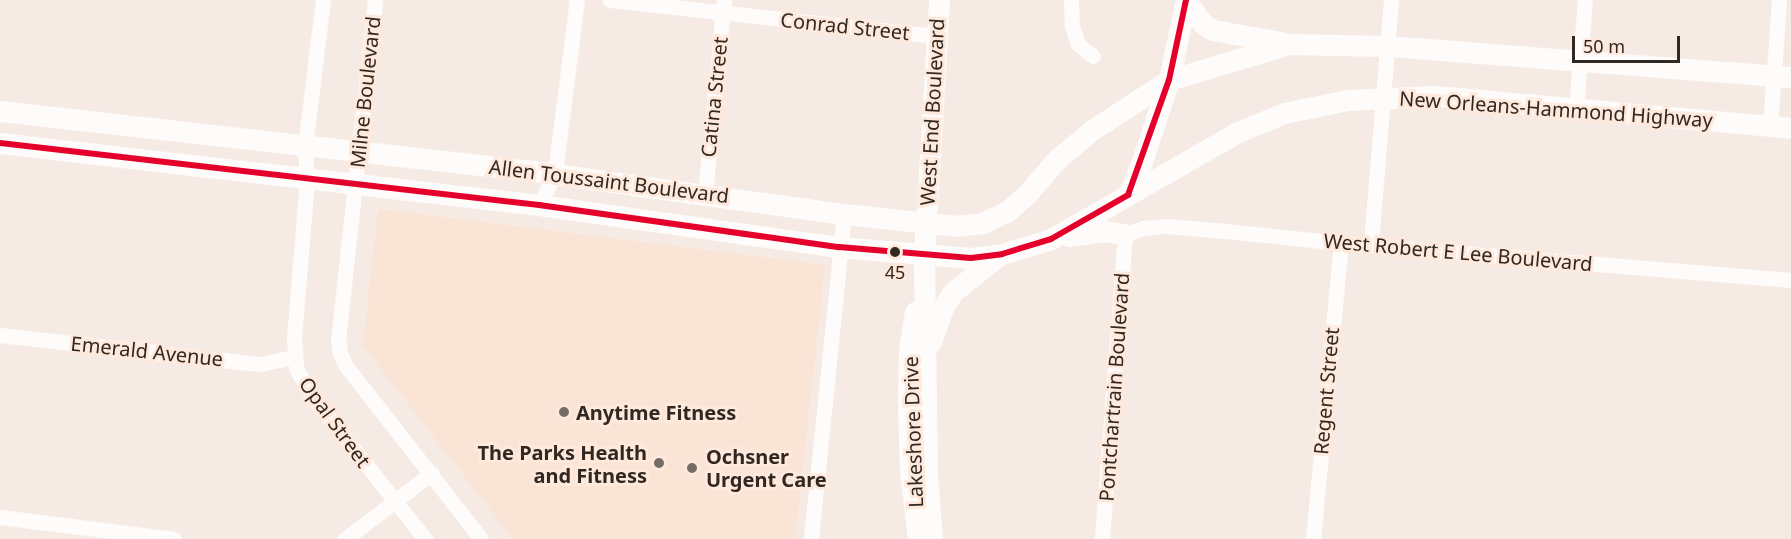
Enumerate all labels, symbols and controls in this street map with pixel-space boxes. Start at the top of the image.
street label: Conrad Street [779,7,911,45]
street label: Milne Boulevard [345,15,385,169]
street label: West End Boulevard [915,18,949,206]
scale bar [1575,24,1683,62]
text: 50 m [1583,34,1625,58]
street label: Catina Street [696,36,732,158]
street label: New Orleans-Hammond Highway [1398,86,1714,132]
street label: Allen Toussaint Boulevard [488,154,730,208]
street label: West Robert E Lee Boulevard [1323,228,1593,276]
marker: 45 [889,246,901,258]
place label: 45 [885,261,905,283]
street label: Pontchartrain Boulevard [1094,272,1134,502]
street label: Regent Street [1308,326,1344,456]
street label: Emerald Avenue [70,331,224,371]
street label: Lakeshore Drive [898,356,928,508]
street label: Opal Street [294,372,376,472]
place label: Anytime Fitness [576,400,736,424]
marker: Anytime Fitness [557,405,571,419]
place label: The Parks Health and Fitness [477,440,647,487]
place label: Ochsner Urgent Care [706,444,827,491]
marker: The Parks Health and Fitness [652,456,666,470]
marker: Ochsner Urgent Care [683,459,701,477]

